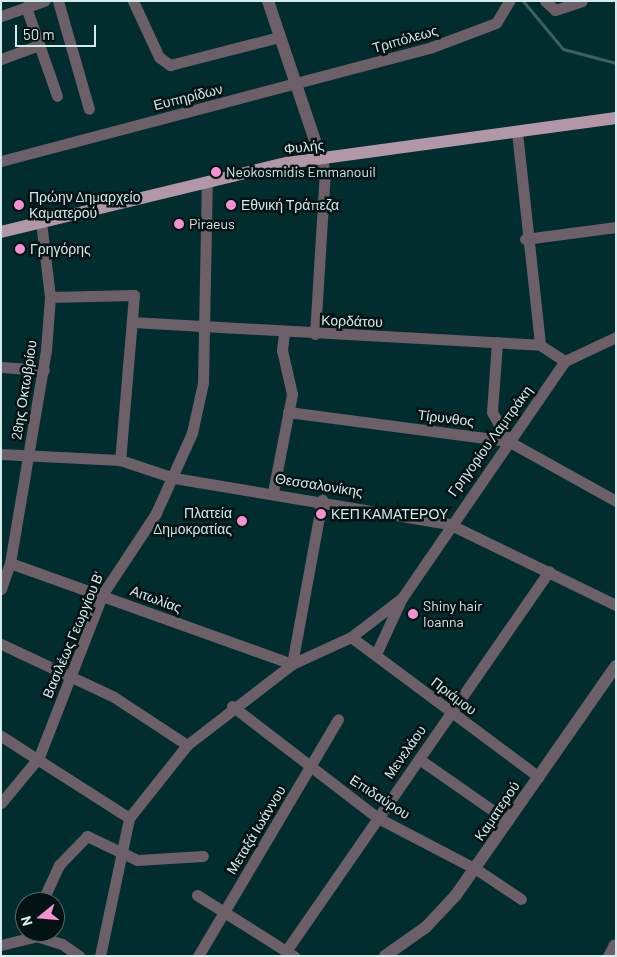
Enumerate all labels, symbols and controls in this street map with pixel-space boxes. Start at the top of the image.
scale bar [18,15,99,47]
street label: Τριπόλεως [370,22,440,56]
text: 50 m [23,25,55,43]
street label: Ευπηρίδων [152,80,224,114]
street label: Φυλής [283,137,325,157]
place label: Neokosmidis Emmanouil [226,164,376,180]
marker: Neokosmidis Emmanouil [210,166,222,178]
place label: Πρώην Δημαρχείο Καματερού [29,189,140,222]
place label: Εθνική Τράπεζα [241,197,339,213]
marker: Πρώην Δημαρχείο Καματερού [13,199,25,211]
marker: Εθνική Τράπεζα [225,199,237,211]
place label: Piraeus [189,216,235,232]
marker: Piraeus [173,218,185,230]
place label: Γρηγόρης [30,241,91,257]
marker: Γρηγόρης [14,243,26,255]
street label: Κορδάτου [321,312,383,330]
street label: 28ης Οκτωβρίου [8,339,40,441]
street label: Γρηγορίου Λαμπράκη [444,382,536,500]
street label: Τίρυνθος [417,406,475,430]
street label: Θεσσαλονίκης [274,470,364,500]
place label: Πλατεία Δημοκρατίας [153,505,232,538]
place label: ΚΕΠ ΚΑΜΑΤΕΡΟΥ [331,506,448,522]
marker: ΚΕΠ ΚΑΜΑΤΕΡΟΥ [315,508,327,520]
marker: Πλατεία Δημοκρατίας [236,515,248,527]
street label: Βασιλέως Γεωργίου Β' [39,569,107,701]
street label: Αιτωλίας [128,582,184,616]
place label: Shiny hair Ioanna [423,598,482,630]
marker: Shiny hair Ioanna [407,608,419,620]
street label: Πριάμου [428,674,480,718]
street label: Μενελάου [380,722,430,782]
street label: Επιδαύρου [347,771,413,823]
street label: Καματερού [471,778,523,844]
street label: Μεταξά Ιωάννου [223,783,289,877]
north arrow [15,892,65,942]
text: N [17,914,36,928]

